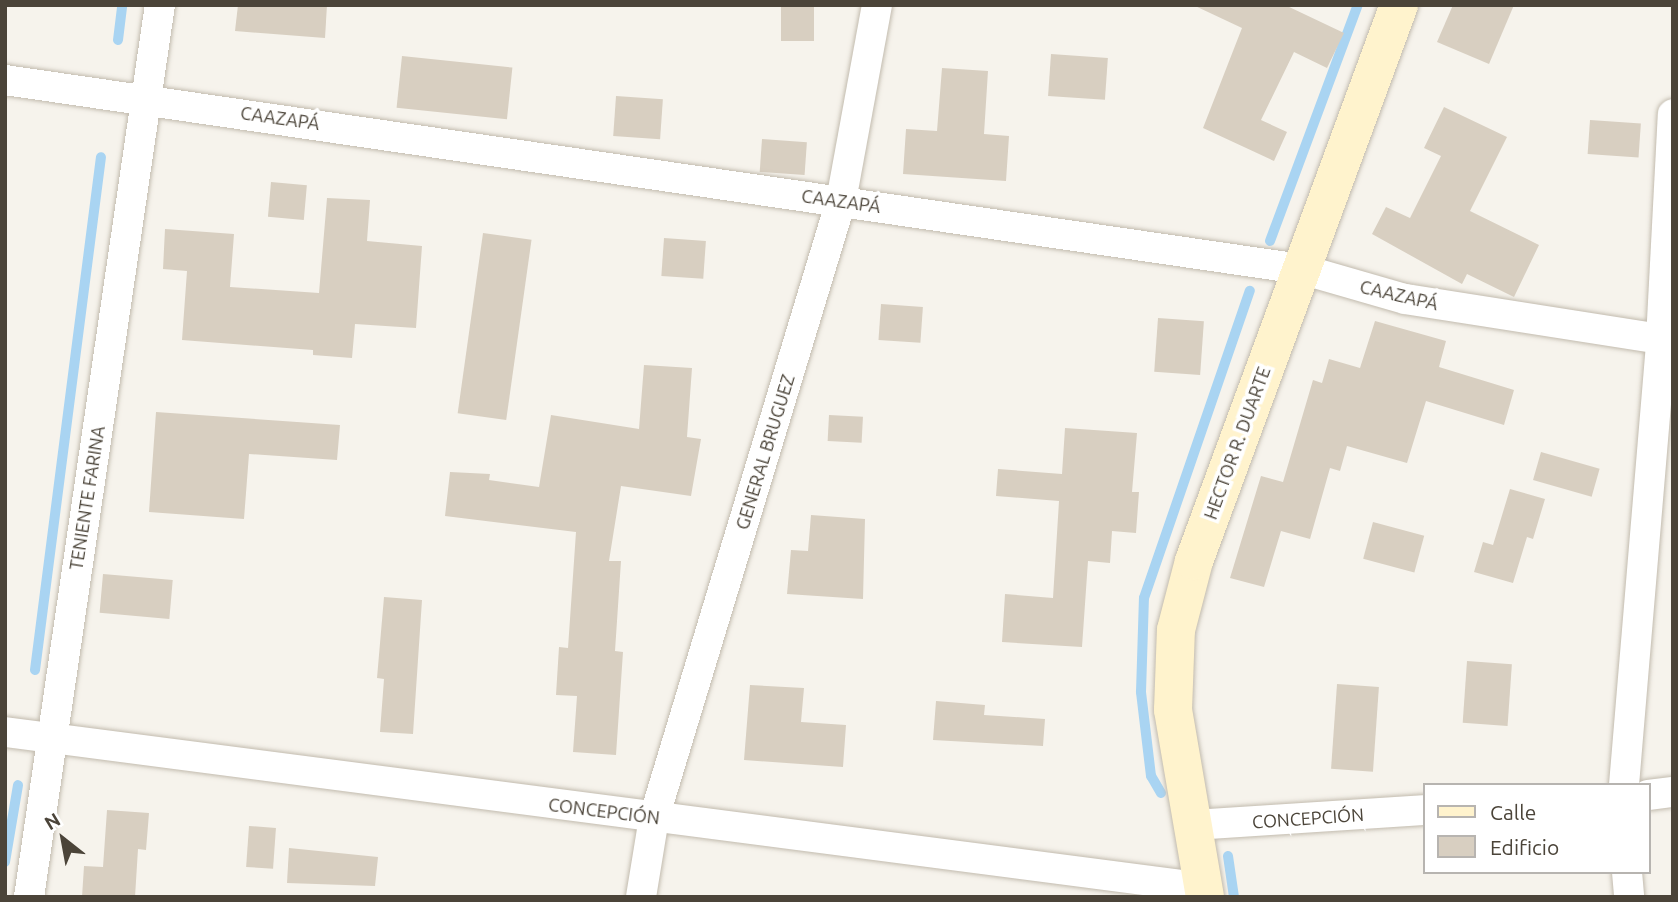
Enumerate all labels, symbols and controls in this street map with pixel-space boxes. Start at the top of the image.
street label: CAAZAPÁ [239,102,321,134]
street label: CAAZAPÁ [800,185,882,217]
street label: CAAZAPÁ [1358,276,1440,314]
street label: HECTOR R. DUARTE [1199,364,1275,522]
street label: GENERAL BRUGUEZ [731,372,799,532]
street label: TENIENTE FARINA [65,424,109,572]
legend [1422,783,1650,874]
street label: CONCEPCIÓN [547,793,661,829]
text: Calle [1490,800,1536,824]
street label: CONCEPCIÓN [1251,803,1365,833]
north arrow [28,804,98,874]
text: N [40,808,64,834]
text: Edificio [1490,835,1559,859]

